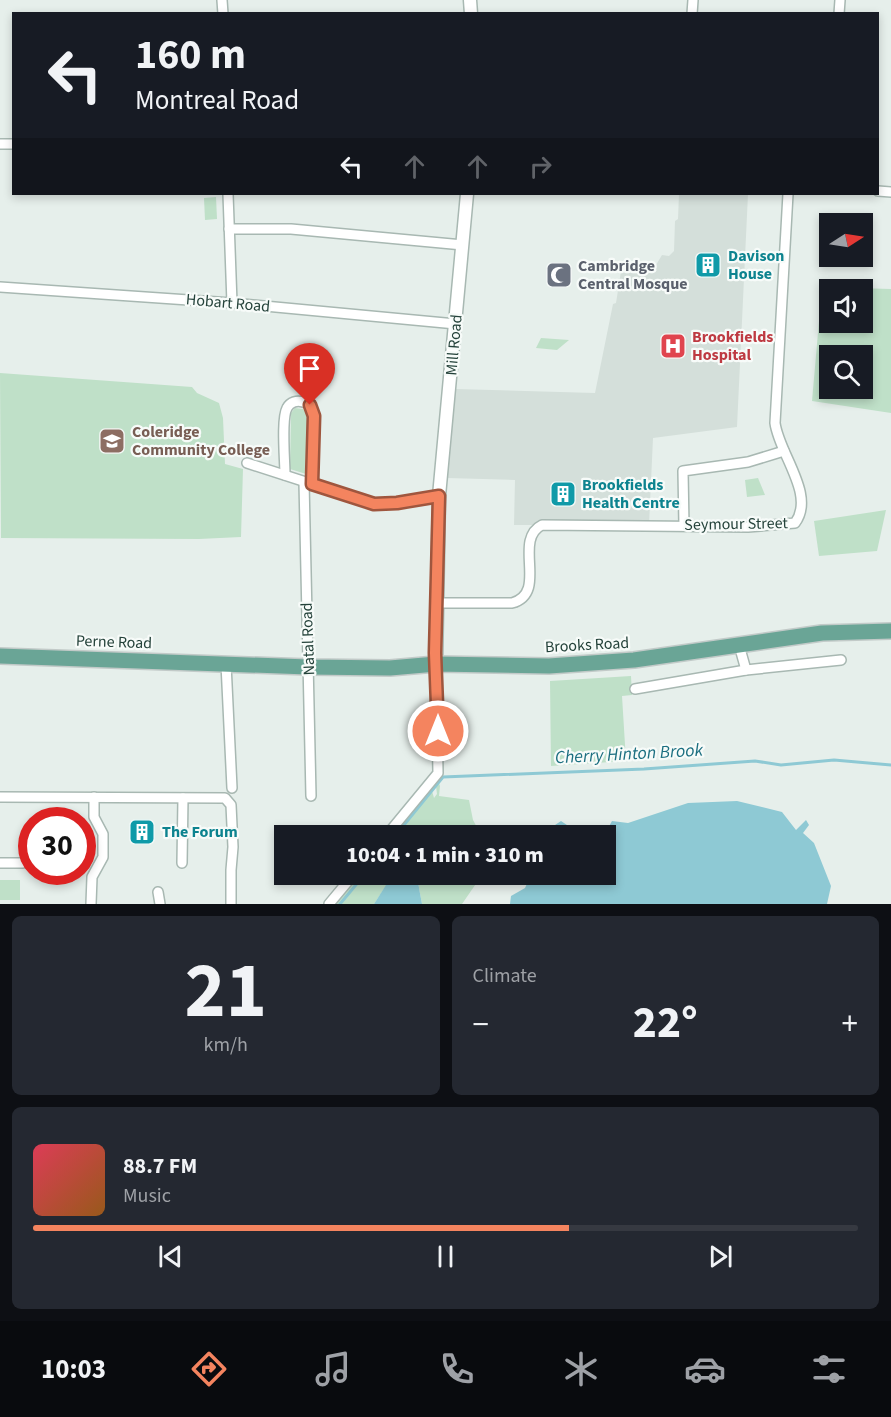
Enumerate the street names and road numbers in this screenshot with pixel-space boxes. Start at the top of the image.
street label: Hobart Road [185,288,271,318]
street label: Mill Road [440,314,468,376]
street label: Seymour Street [684,512,789,536]
street label: Natal Road [296,602,320,676]
street label: Perne Road [75,630,153,654]
street label: Brooks Road [544,632,630,658]

